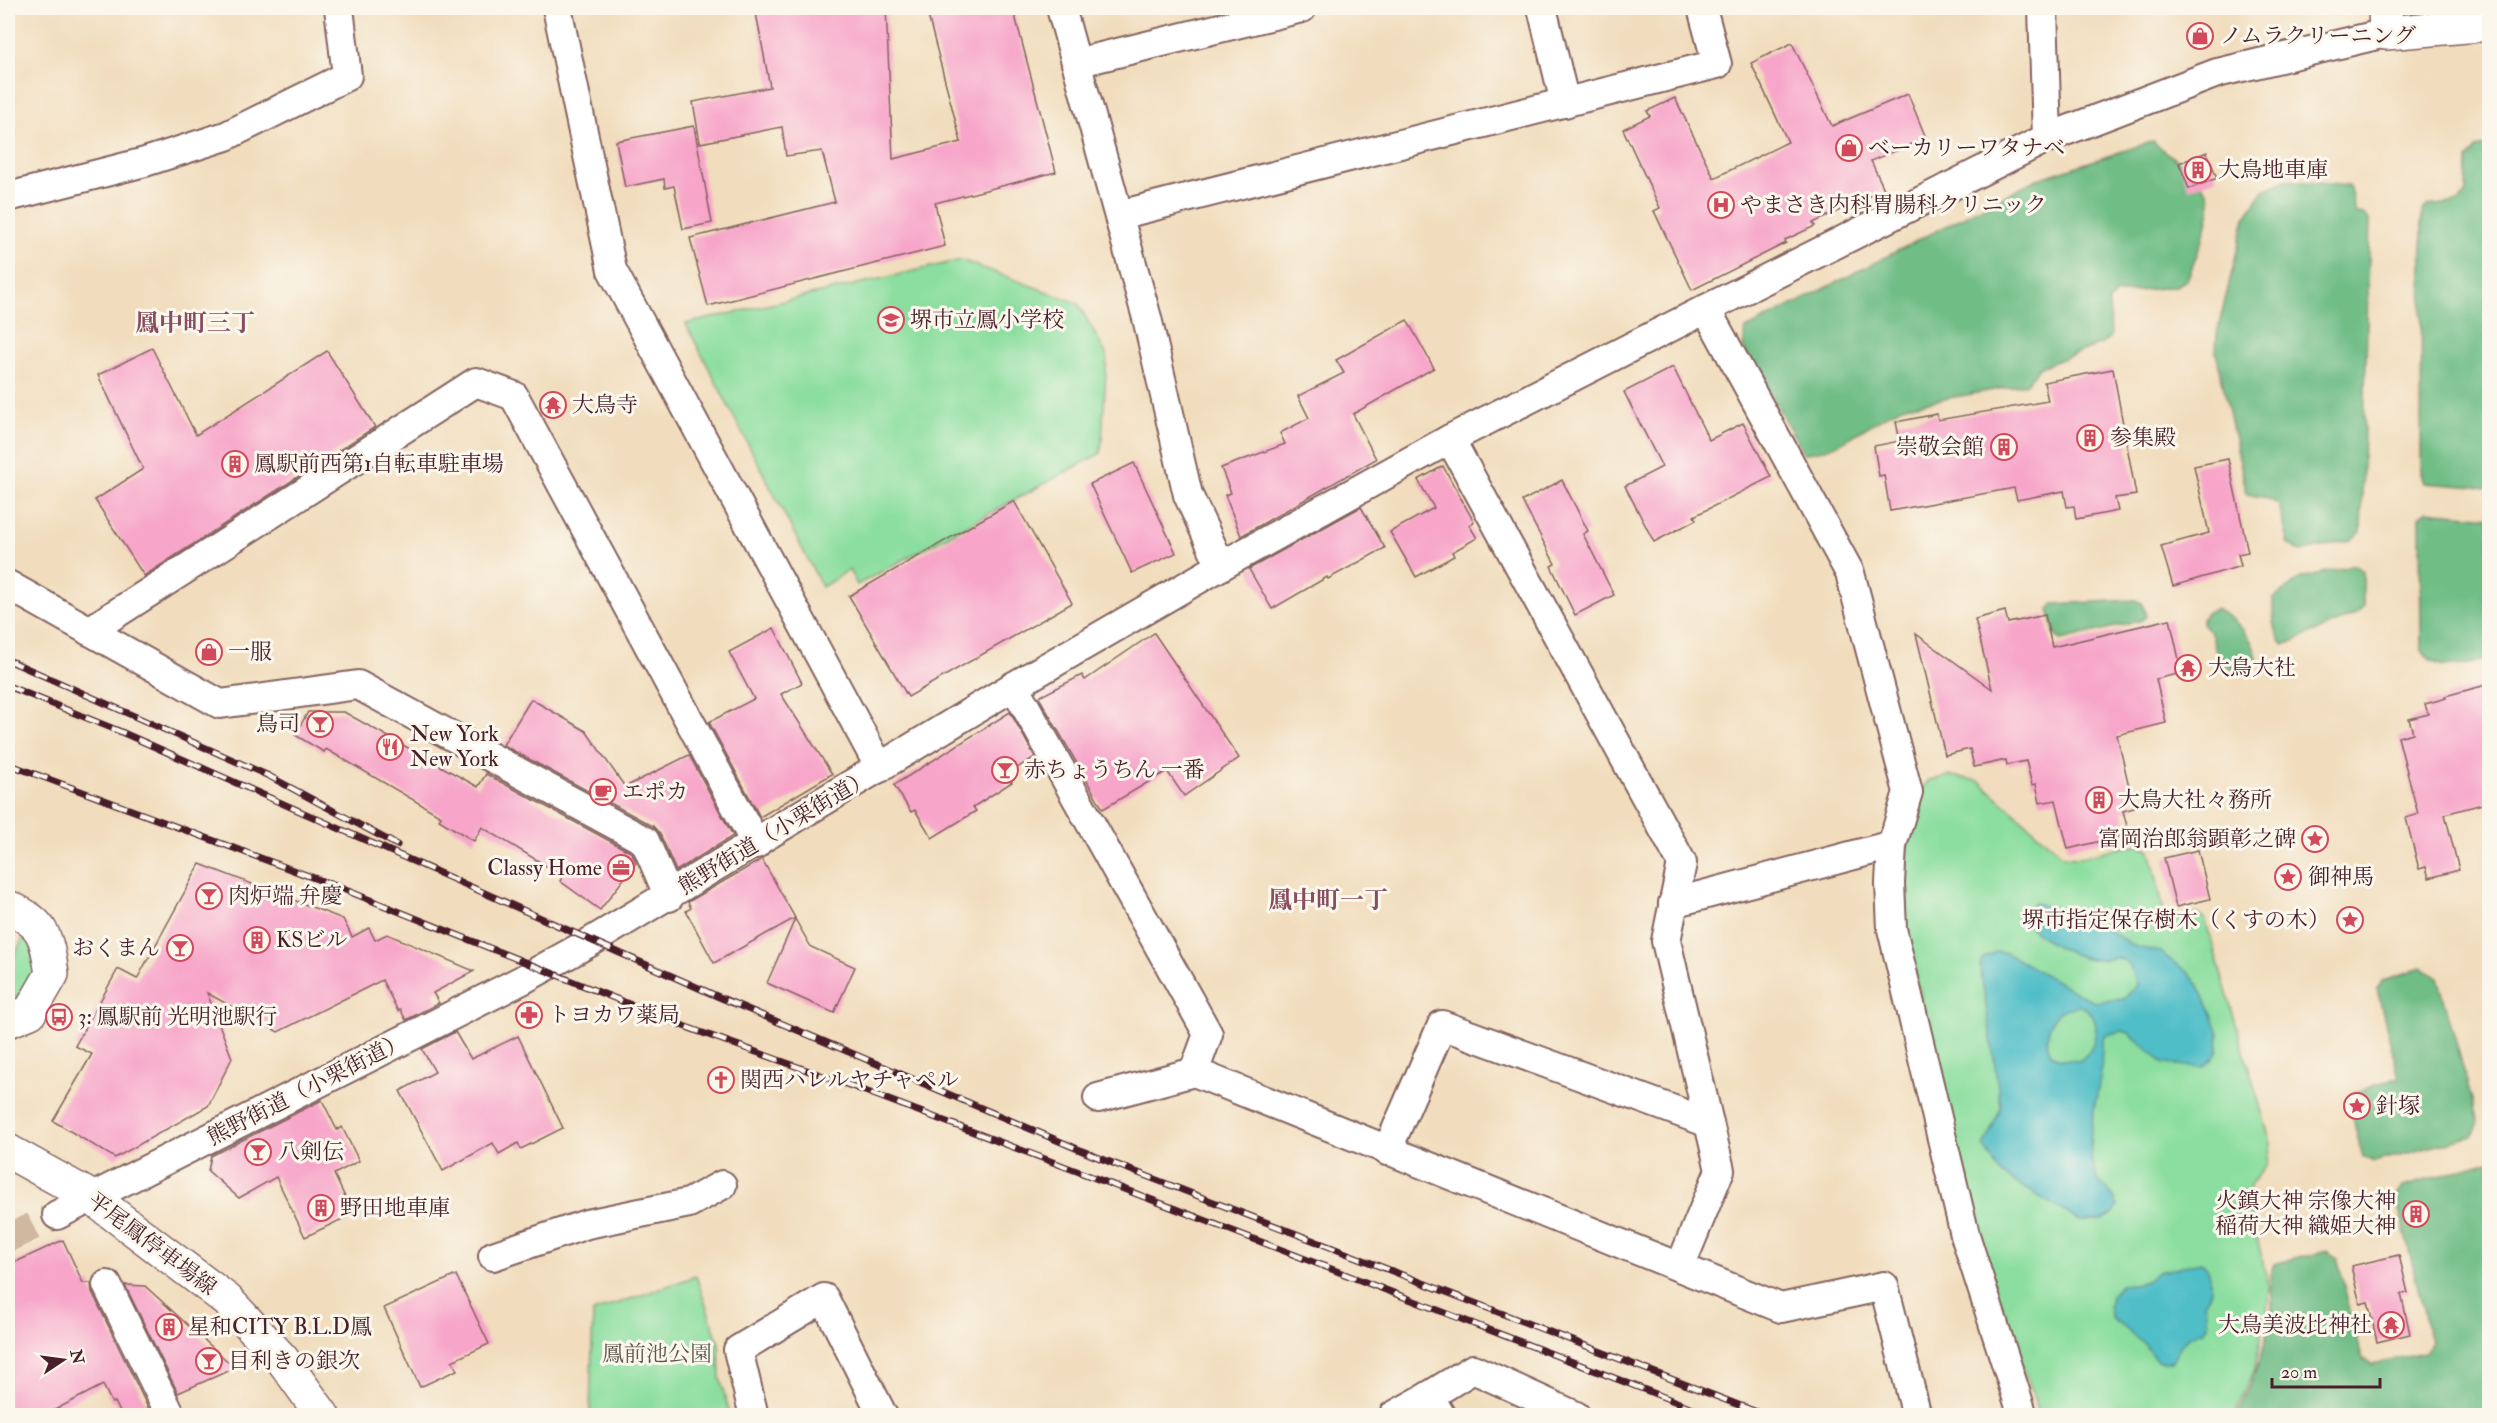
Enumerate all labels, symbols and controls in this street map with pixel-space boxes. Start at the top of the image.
shop icon: ノムラクリーニング [2185,21,2215,51]
place label: ノムラクリーニング [2220,22,2416,50]
shop icon: ベーカリーワタナベ [1834,133,1864,163]
place label: ベーカリーワタナベ [1868,134,2065,162]
building icon: 大鳥地車庫 [2183,155,2213,185]
place label: 大鳥地車庫 [2218,156,2328,184]
hospital icon: やまさき内科胃腸科クリニック [1706,190,1736,220]
place label: やまさき内科胃腸科クリニック [1740,191,2047,219]
school or university icon: 堺市立鳳小学校 [876,305,906,335]
place label: 堺市立鳳小学校 [910,306,1064,334]
district label: 鳳中町三丁 [135,308,255,339]
temple icon: 大鳥寺 [538,390,568,420]
place label: 大鳥寺 [572,391,638,419]
building icon: 参集殿 [2075,423,2105,453]
place label: 参集殿 [2110,424,2176,452]
building icon: 崇敬会館 [1989,432,2019,462]
place label: 崇敬会館 [1896,433,1984,461]
building icon: 鳳駅前西第1自転車駐車場 [220,449,250,479]
place label: 鳳駅前西第1自転車駐車場 [254,450,504,478]
shop icon: 一服 [194,637,224,667]
place label: 一服 [228,638,272,666]
temple icon: 大鳥大社 [2173,653,2203,683]
place label: 大鳥大社 [2208,654,2296,682]
bar icon: 鳥司 [305,709,335,739]
place label: 鳥司 [256,710,300,738]
place label: New York New York [410,720,499,773]
restaurant icon: New York New York [375,732,405,762]
bar icon: 赤ちょうちん 一番 [990,755,1020,785]
place label: 赤ちょうちん 一番 [1024,756,1205,784]
street label: 熊野街道（小栗街道） [673,763,877,901]
cafe icon: エポカ [588,777,618,807]
place label: エポカ [622,778,688,806]
building icon: 大鳥大社々務所 [2084,785,2114,815]
place label: 大鳥大社々務所 [2118,786,2272,814]
place icon: 富岡治郎翁顕彰之碑 [2300,824,2330,854]
place label: 富岡治郎翁顕彰之碑 [2098,825,2296,853]
office icon: Classy Home [606,853,636,883]
place label: Classy Home [487,854,602,882]
place icon: 御神馬 [2273,862,2303,892]
place label: 御神馬 [2308,863,2374,891]
bar icon: 肉炉端 弁慶 [194,881,224,911]
place label: 肉炉端 弁慶 [228,882,343,910]
district label: 鳳中町一丁 [1268,885,1388,916]
place icon: 堺市指定保存樹木（くすの木） [2335,905,2365,935]
place label: 堺市指定保存樹木（くすの木） [2022,906,2330,934]
building icon: KSビル [242,925,272,955]
place label: KSビル [276,926,347,954]
bar icon: おくまん [165,933,195,963]
place label: おくまん [72,934,160,962]
pharmacy icon: トヨカワ薬局 [514,1000,544,1030]
place label: トヨカワ薬局 [548,1001,680,1029]
bus stop icon: 3: 鳳駅前 光明池駅行 [44,1002,74,1032]
place label: 3: 鳳駅前 光明池駅行 [78,1003,277,1031]
street label: 熊野街道（小栗街道） [203,1027,411,1151]
church icon: 関西ハレルヤチャペル [706,1065,736,1095]
place label: 関西ハレルヤチャペル [740,1066,959,1094]
place icon: 針塚 [2342,1091,2372,1121]
place label: 針塚 [2376,1092,2420,1120]
bar icon: 八剣伝 [243,1137,273,1167]
place label: 八剣伝 [278,1138,344,1166]
street label: 平尾鳳停車場線 [82,1186,222,1302]
place label: 火鎮大神 宗像大神 稲荷大神 織姫大神 [2215,1187,2396,1240]
building icon: 野田地車庫 [306,1193,336,1223]
place label: 野田地車庫 [340,1194,450,1222]
building icon: 火鎮大神 宗像大神 稲荷大神 織姫大神 [2401,1199,2431,1229]
temple icon: 大鳥美波比神社 [2376,1310,2406,1340]
place label: 大鳥美波比神社 [2218,1311,2372,1339]
building icon: 星和CITY B.L.D鳳 [154,1312,184,1342]
place label: 星和CITY B.L.D鳳 [188,1313,372,1341]
north arrow [33,1330,93,1390]
park label: 鳳前池公園 [602,1340,712,1368]
bar icon: 目利きの銀次 [194,1346,224,1376]
text: N [65,1347,88,1367]
place label: 目利きの銀次 [228,1347,360,1375]
scale bar [2272,1351,2380,1389]
text: 20 m [2281,1361,2317,1384]

